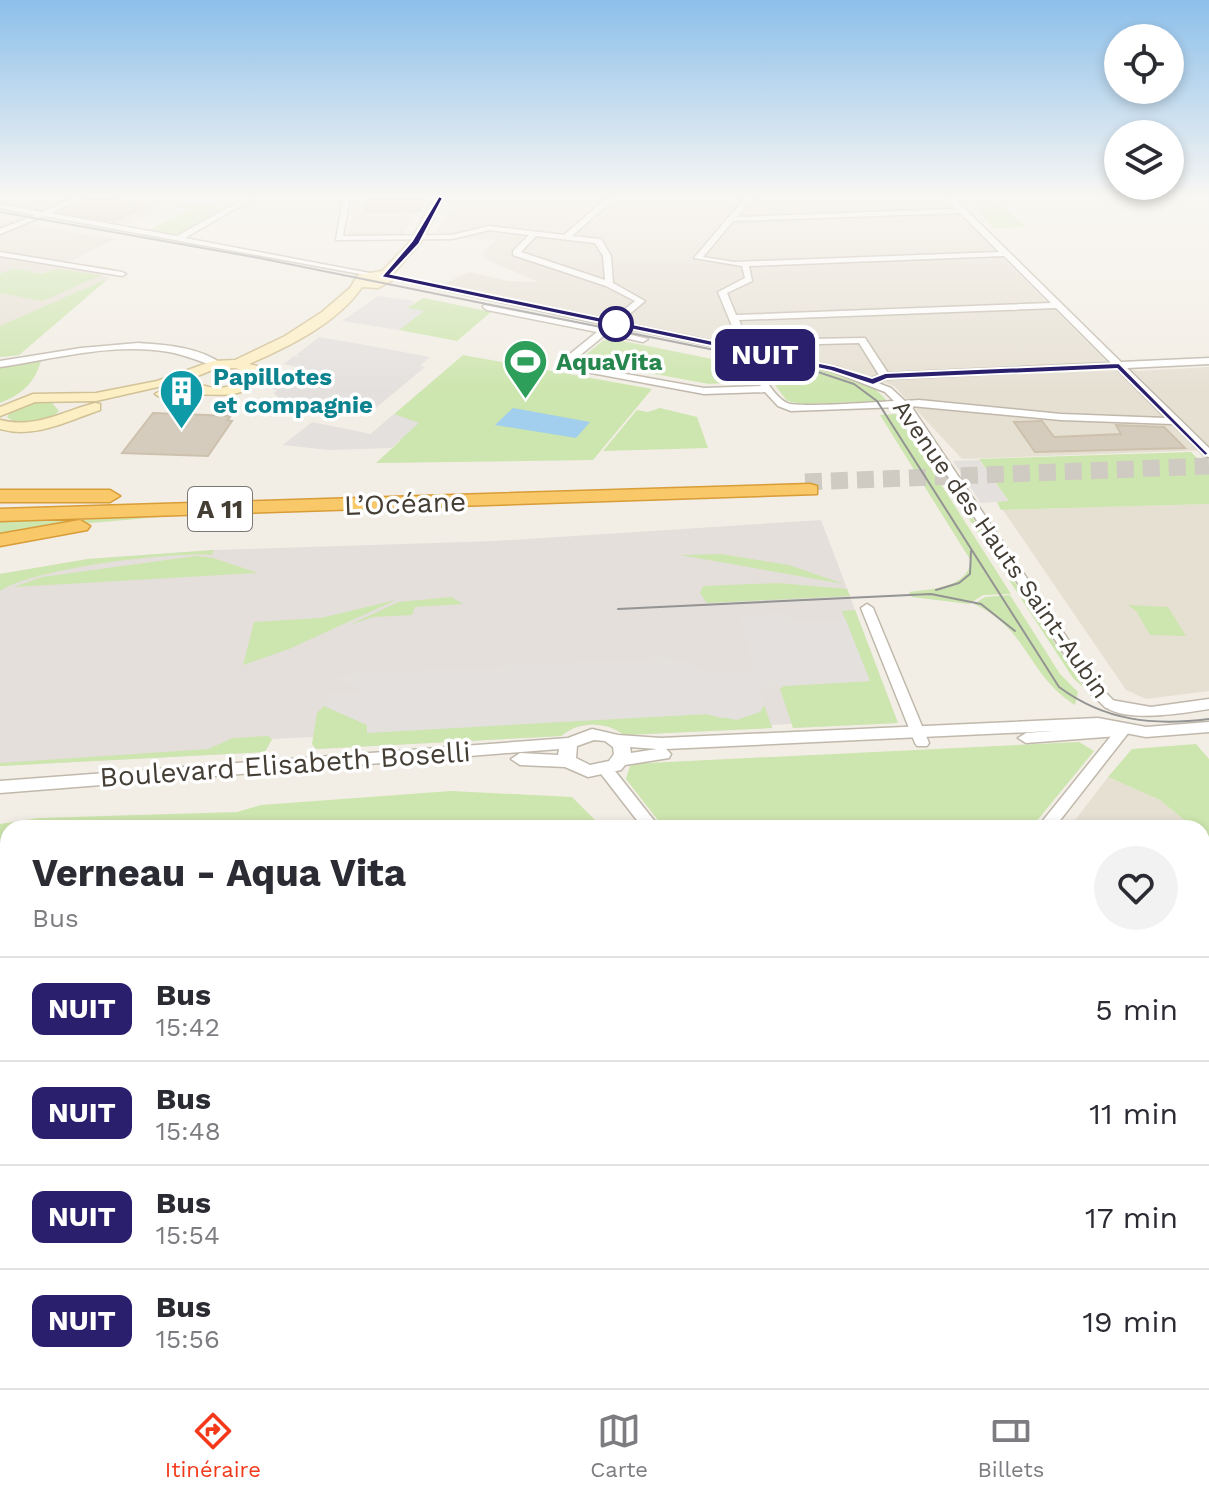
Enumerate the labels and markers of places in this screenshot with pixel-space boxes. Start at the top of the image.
unlabelled marker [599,307,633,341]
sports icon: AquaVita [501,338,549,401]
place label: AquaVita [556,348,662,376]
place label: Papillotes et compagnie [213,363,373,419]
building icon: Papillotes et compagnie [158,367,206,430]

